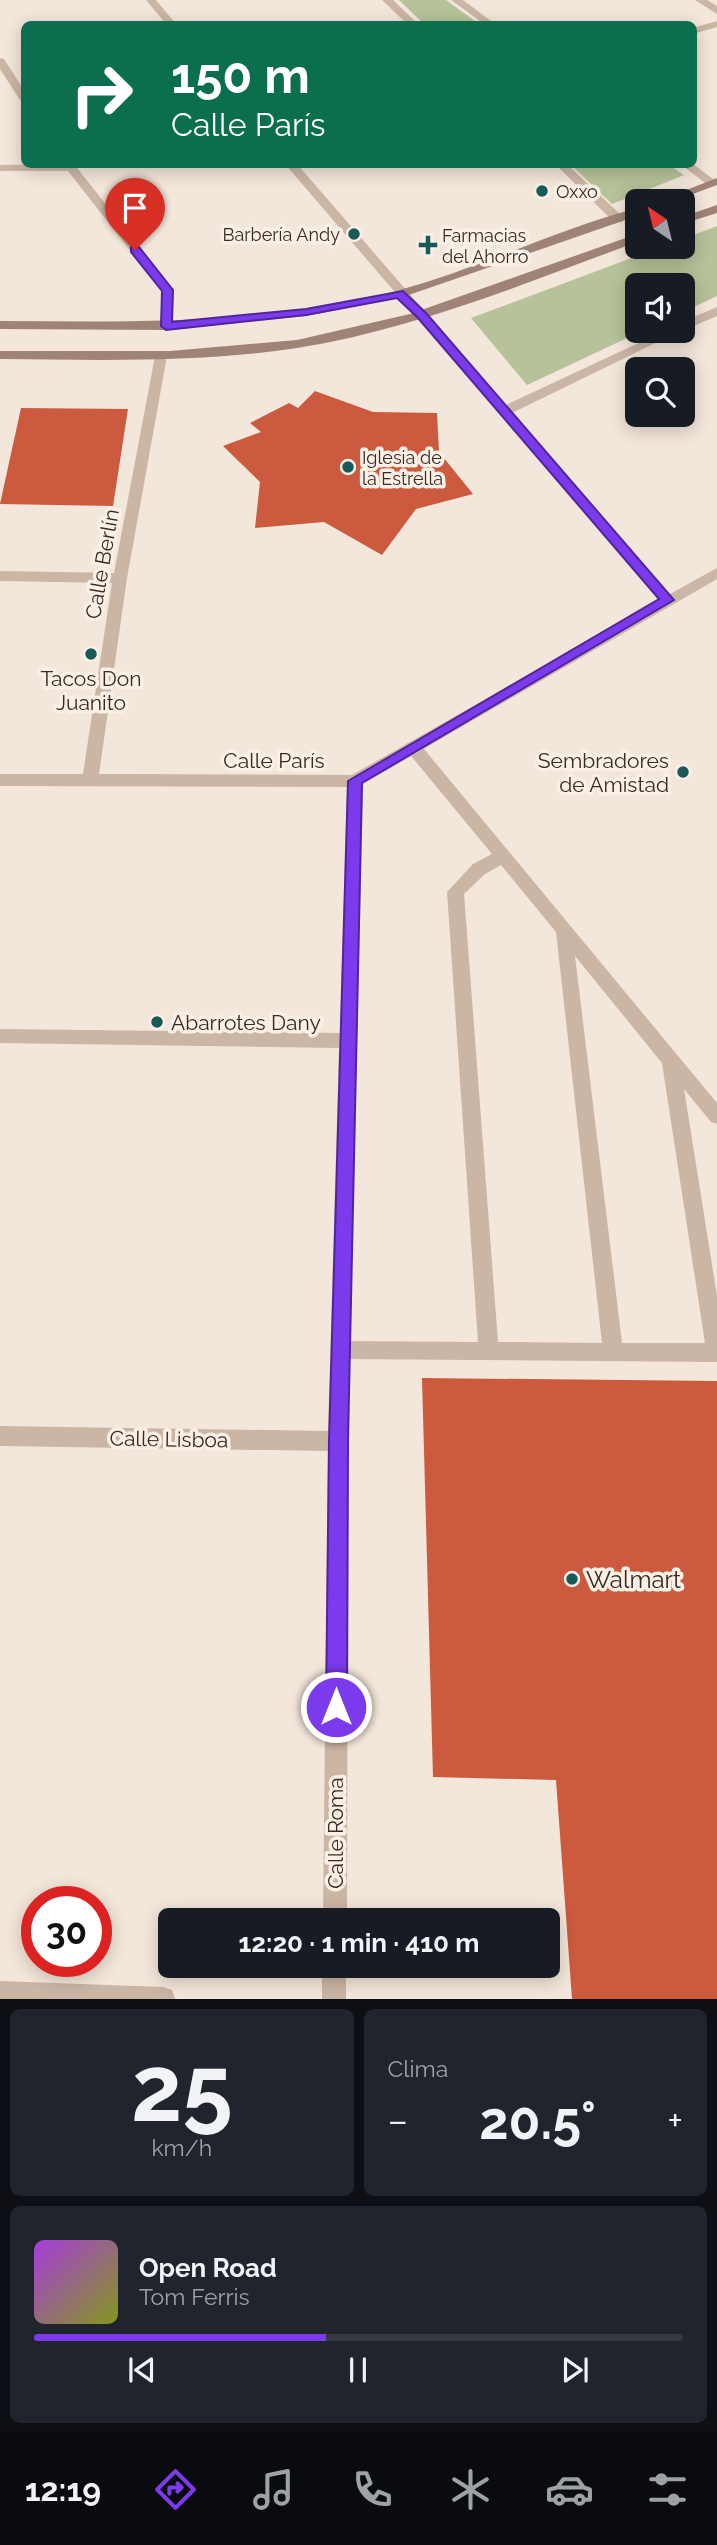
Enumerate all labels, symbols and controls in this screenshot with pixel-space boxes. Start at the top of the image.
text: 150 m [171,47,310,104]
icon: right [56,49,147,140]
text: Calle París [171,106,326,143]
pin [105,178,165,250]
place label: Oxxo [556,181,598,202]
marker: Oxxo [534,183,550,199]
icon: arrive [116,189,154,227]
north arrow [625,189,695,259]
map controls [625,189,695,427]
place label: Barbería Andy [223,224,340,245]
place label: Farmacias del Ahorro [442,225,529,267]
marker: Barbería Andy [346,226,362,242]
marker: Farmacias del Ahorro [420,237,436,253]
button: sound [625,273,695,343]
button: search [625,357,695,427]
place label: Iglesia de la Estrella [362,447,443,489]
marker: Iglesia de la Estrella [340,459,356,475]
street label: Calle Berlín [80,507,124,621]
marker: Tacos Don Juanito [83,646,99,662]
place label: Tacos Don Juanito [40,666,142,715]
street label: Calle París [223,748,325,773]
place label: Sembradores de Amistad [538,748,669,797]
marker: Sembradores de Amistad [675,764,691,780]
place label: Abarrotes Dany [171,1010,321,1035]
marker: Abarrotes Dany [149,1014,165,1030]
street label: Calle Lisboa [109,1425,229,1453]
place label: Walmart [586,1565,681,1594]
marker: Walmart [564,1571,580,1587]
position arrow [299,1670,373,1744]
street label: Calle Roma [323,1777,348,1889]
speed limit sign: 30 [21,1886,112,1977]
text: 12:20 · 1 min · 410 m [239,1928,479,1958]
text: 25 [131,2035,233,2142]
text: Clima [388,2055,448,2082]
text: 20.5° [479,2090,596,2151]
text: − [388,2098,408,2143]
text: + [667,2098,683,2143]
text: km/h [151,2134,212,2161]
text: Open Road [139,2253,277,2283]
text: Tom Ferris [139,2283,250,2310]
icon: previous [123,2351,161,2389]
icon: pause [339,2351,377,2389]
icon: next [556,2351,594,2389]
icon: directions [151,2465,200,2514]
icon: music [249,2465,298,2514]
icon: phone [348,2465,397,2514]
icon: climate [446,2465,495,2514]
icon: car [545,2465,594,2514]
icon: filters [643,2465,692,2514]
text: 12:19 [25,2471,101,2508]

